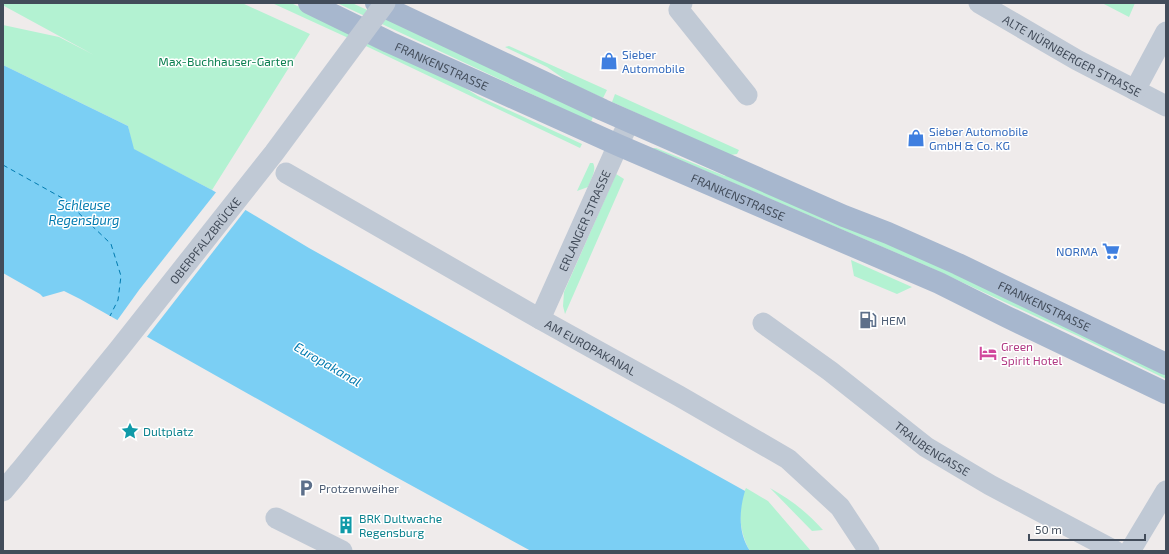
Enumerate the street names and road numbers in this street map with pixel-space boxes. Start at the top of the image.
street label: ALTE NÜRNBERGER STRASSE [1001,12,1144,99]
street label: FRANKENSTRASSE [393,39,491,93]
street label: ERLANGER STRASSE [555,167,613,273]
street label: FRANKENSTRASSE [689,170,788,223]
street label: OBERPFALZBRÜCKE [166,194,244,286]
street label: FRANKENSTRASSE [996,277,1093,334]
street label: AM EUROPAKANAL [543,316,639,378]
street label: TRAUBENGASSE [892,418,973,479]

